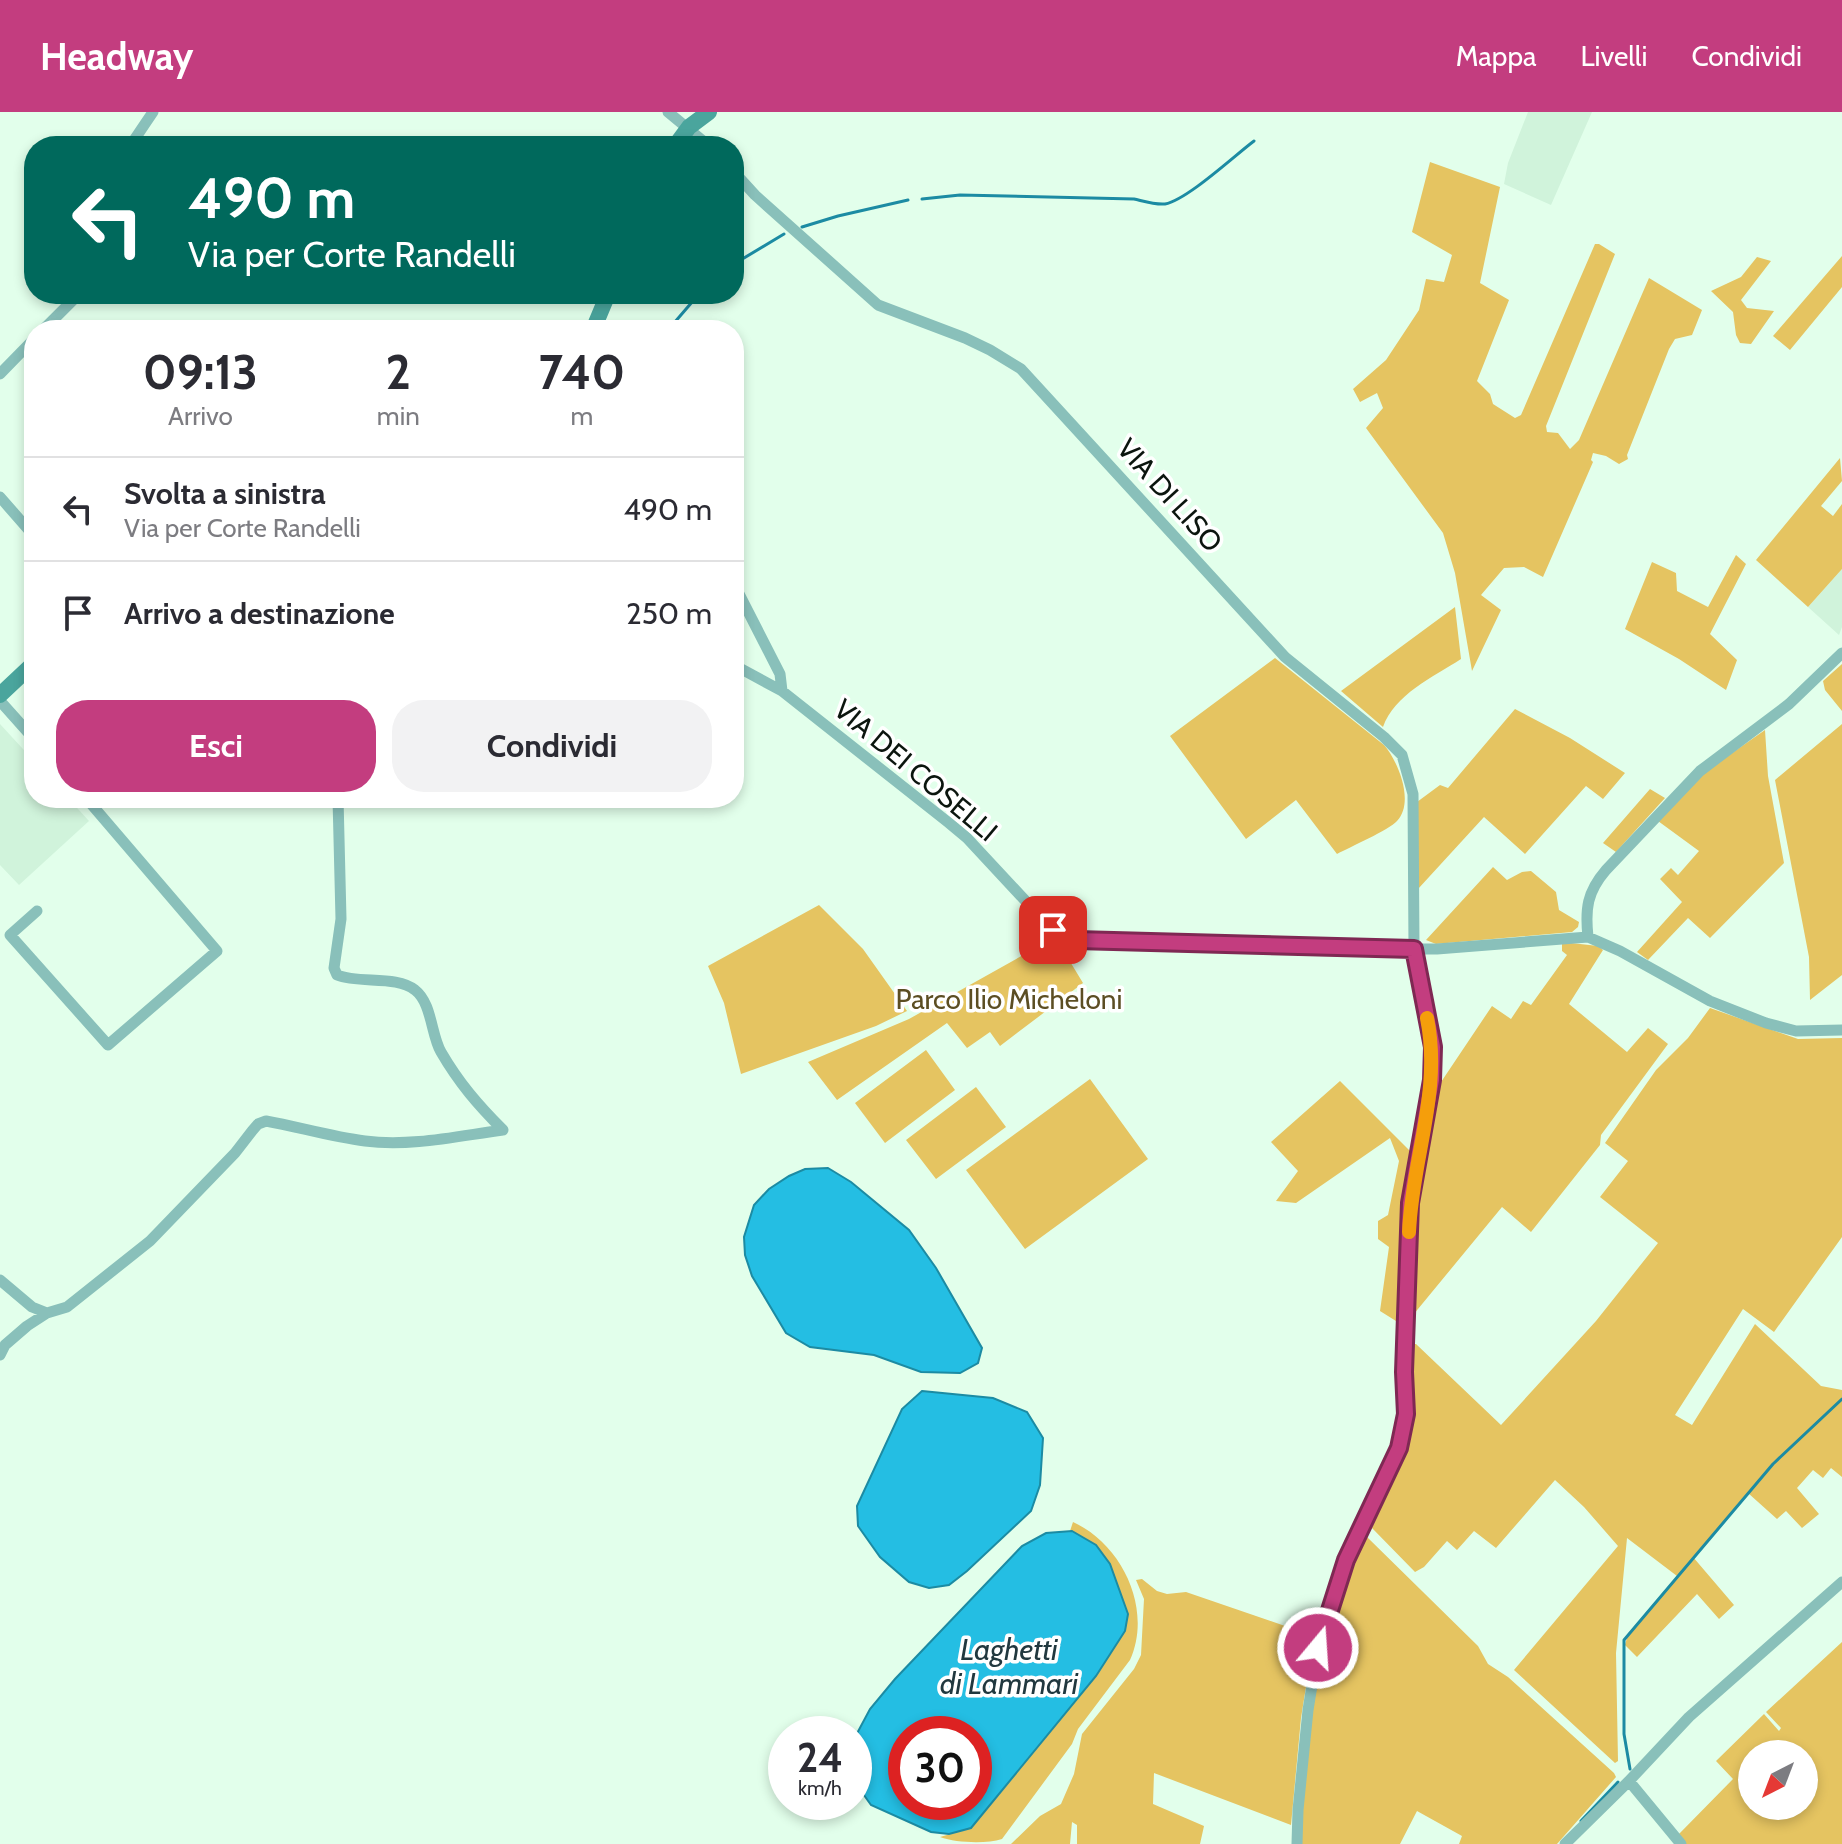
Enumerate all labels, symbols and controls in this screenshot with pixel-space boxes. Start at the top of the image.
text: Headway [40,33,193,80]
text: Mappa [1456,39,1536,73]
text: Livelli [1580,39,1647,73]
text: Condividi [1691,39,1802,73]
text: 490 m [188,164,355,232]
icon: left [56,168,160,272]
text: Via per Corte Randelli [188,232,516,276]
text: 09:13 [143,343,258,401]
text: 2 [386,343,411,401]
text: 740 [539,343,625,401]
text: Arrivo [168,400,233,432]
text: min [377,400,420,432]
text: m [570,400,593,432]
street label: VIA DI LISO [1110,431,1230,559]
text: Svolta a sinistra [124,475,326,512]
icon: left [56,487,100,531]
text: 490 m [624,491,712,528]
text: Via per Corte Randelli [124,512,361,544]
icon: arrive [56,591,100,635]
text: Arrivo a destinazione [124,595,395,632]
text: 250 m [626,595,712,632]
street label: VIA DEI COSELLI [827,692,1005,848]
button: Esci [56,700,376,792]
button: Condividi [392,700,712,792]
pin [1019,896,1087,964]
icon: arrive [1031,908,1075,952]
park label: Parco Ilio Micheloni [896,982,1122,1016]
position arrow [1276,1606,1360,1690]
water label: Laghetti di Lammari [940,1631,1079,1702]
speed limit sign: 30 [888,1716,992,1820]
text: 24 [797,1733,843,1782]
north arrow [1738,1740,1818,1820]
map controls [1738,1740,1818,1820]
text: km/h [798,1776,842,1800]

